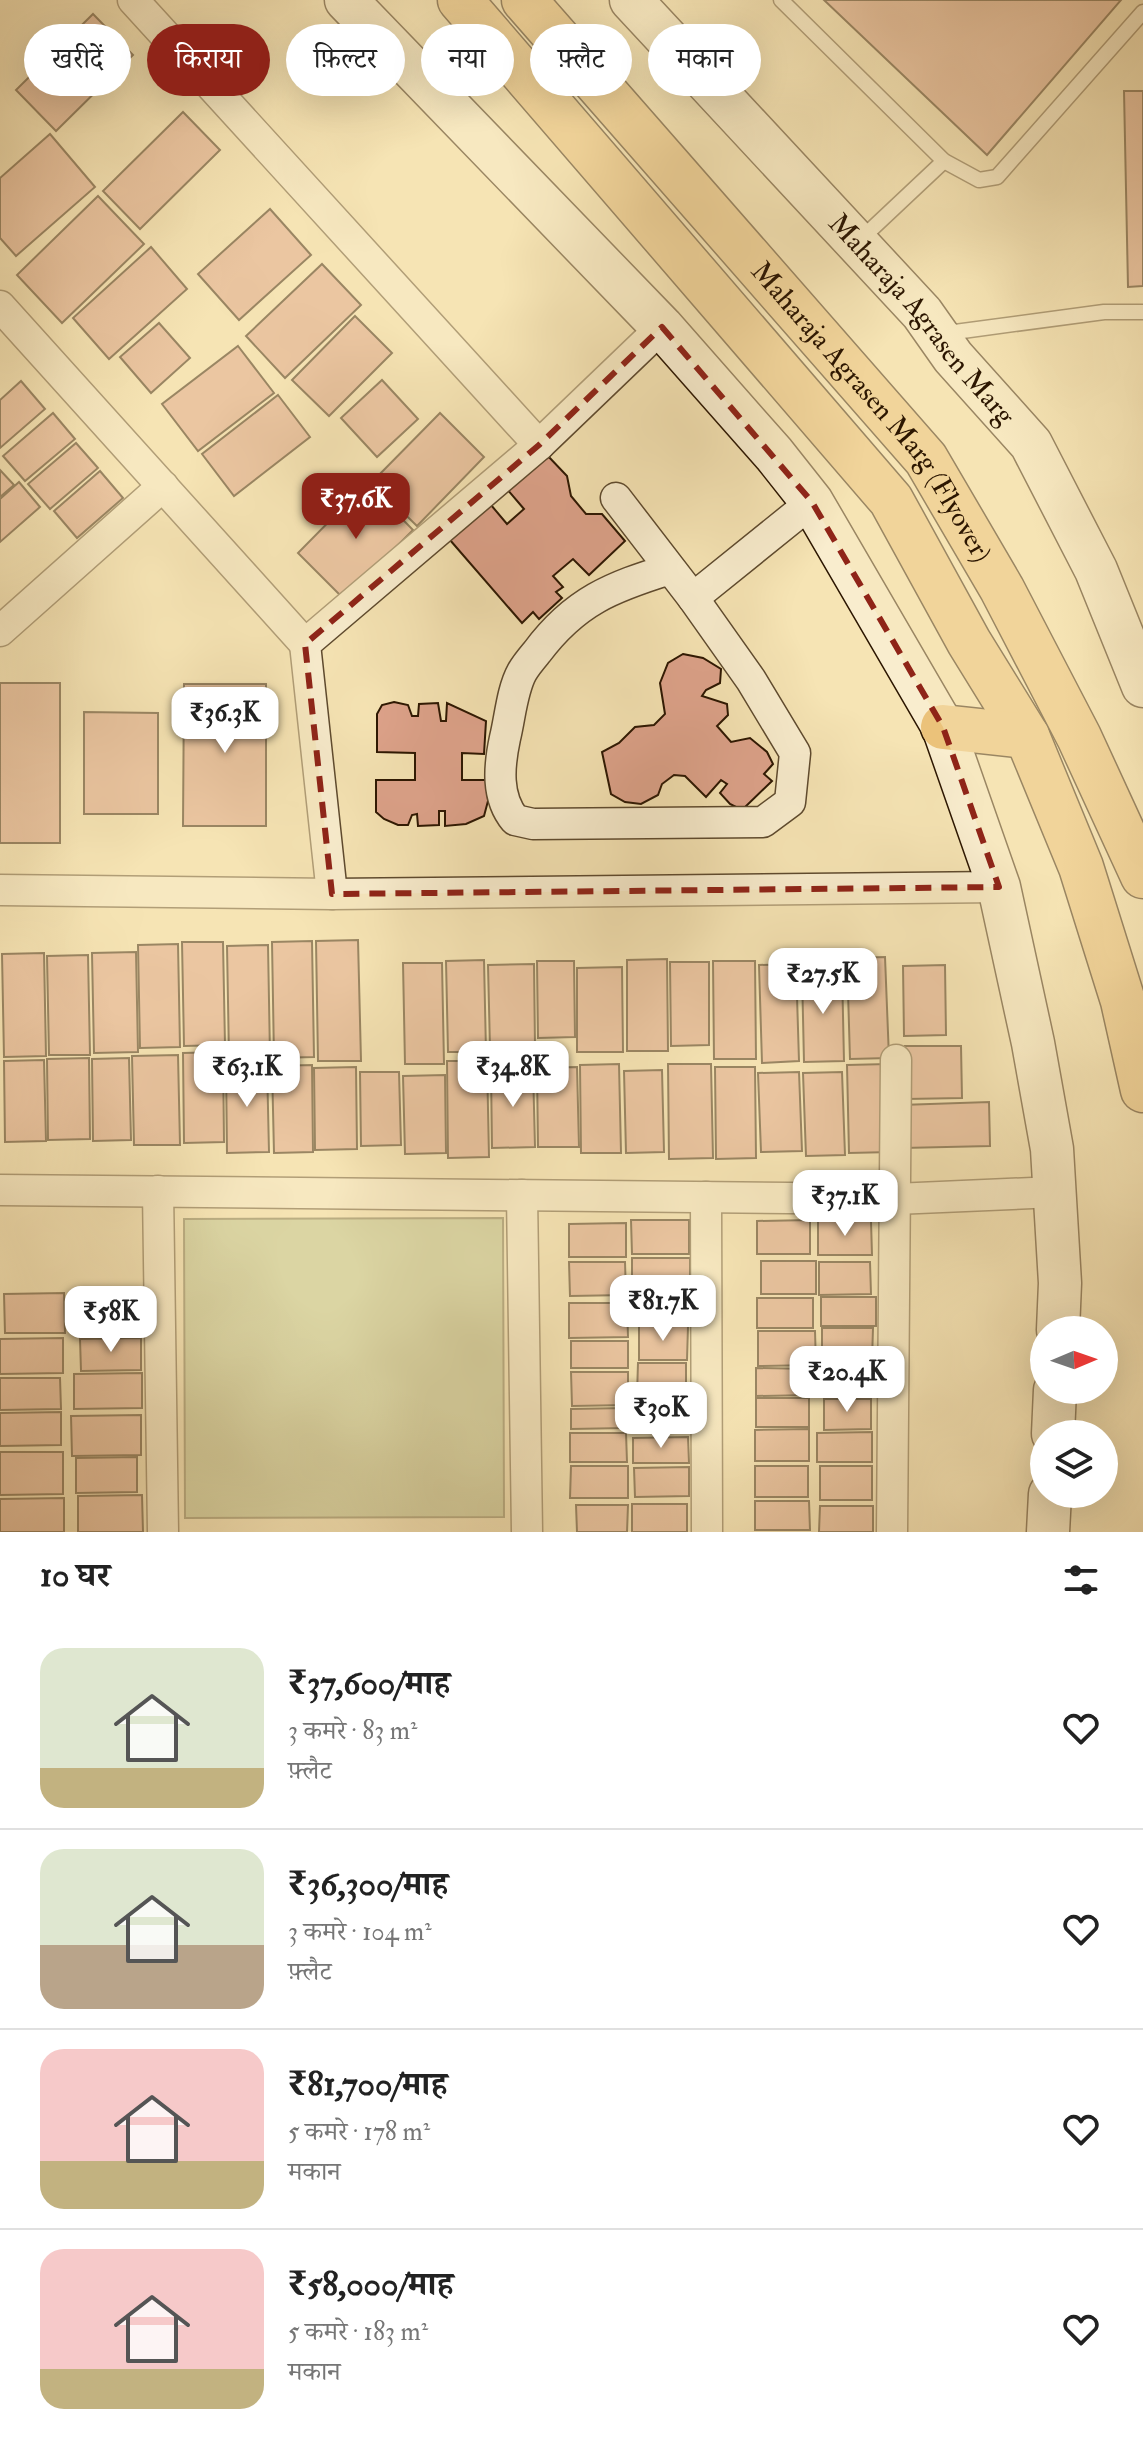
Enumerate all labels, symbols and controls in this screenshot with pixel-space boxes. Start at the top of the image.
chip: खरीदें [24,24,131,96]
chip: किराया [147,24,270,96]
chip: फ़िल्टर [286,24,405,96]
chip: नया [421,24,514,96]
chip: फ़्लैट [530,24,632,96]
chip: मकान [648,24,761,96]
street label: Maharaja Agrasen Marg [821,206,1024,433]
street label: Maharaja Agrasen Marg (Flyover) [744,254,1000,568]
pin: ₹37.6K [291,473,421,541]
text: ₹37.6K [320,483,392,515]
pin: ₹36.3K [160,687,290,755]
text: ₹36.3K [190,697,260,729]
pin: ₹27.5K [758,948,888,1016]
text: ₹27.5K [786,958,860,990]
pin: ₹63.1K [182,1041,312,1109]
pin: ₹34.8K [448,1041,578,1109]
text: ₹63.1K [212,1051,282,1083]
text: ₹34.8K [476,1051,550,1083]
pin: ₹37.1K [780,1170,910,1238]
text: ₹37.1K [811,1180,879,1212]
pin: ₹81.7K [598,1275,728,1343]
text: ₹81.7K [628,1285,698,1317]
pin: ₹58K [64,1286,158,1354]
text: ₹58K [83,1296,139,1328]
north arrow [1030,1316,1118,1404]
map controls [1030,1316,1118,1508]
pin: ₹20.4K [782,1346,912,1414]
text: ₹20.4K [808,1356,886,1388]
pin: ₹30K [614,1382,708,1450]
text: ₹30K [633,1392,689,1424]
button: layers [1030,1420,1118,1508]
text: 10 घर [40,1554,110,1597]
icon: filters [1059,1558,1103,1602]
text: ₹37,600/माह [288,1662,450,1705]
icon: home [104,1680,200,1776]
icon: heart [1059,1706,1103,1750]
text: 3 कमरे · 83 m² [288,1715,417,1747]
text: फ़्लैट [288,1755,331,1787]
text: ₹36,300/माह [288,1863,448,1906]
icon: home [104,1881,200,1977]
icon: heart [1059,1907,1103,1951]
text: 3 कमरे · 104 m² [288,1916,432,1948]
text: फ़्लैट [288,1956,331,1988]
text: ₹81,700/माह [288,2063,447,2106]
icon: home [104,2081,200,2177]
icon: heart [1059,2107,1103,2151]
text: 5 कमरे · 178 m² [288,2116,430,2148]
text: मकान [288,2156,341,2188]
text: ₹58,000/माह [288,2263,453,2306]
icon: home [104,2281,200,2377]
icon: heart [1059,2307,1103,2351]
text: 5 कमरे · 183 m² [288,2316,428,2348]
text: मकान [288,2356,341,2388]

